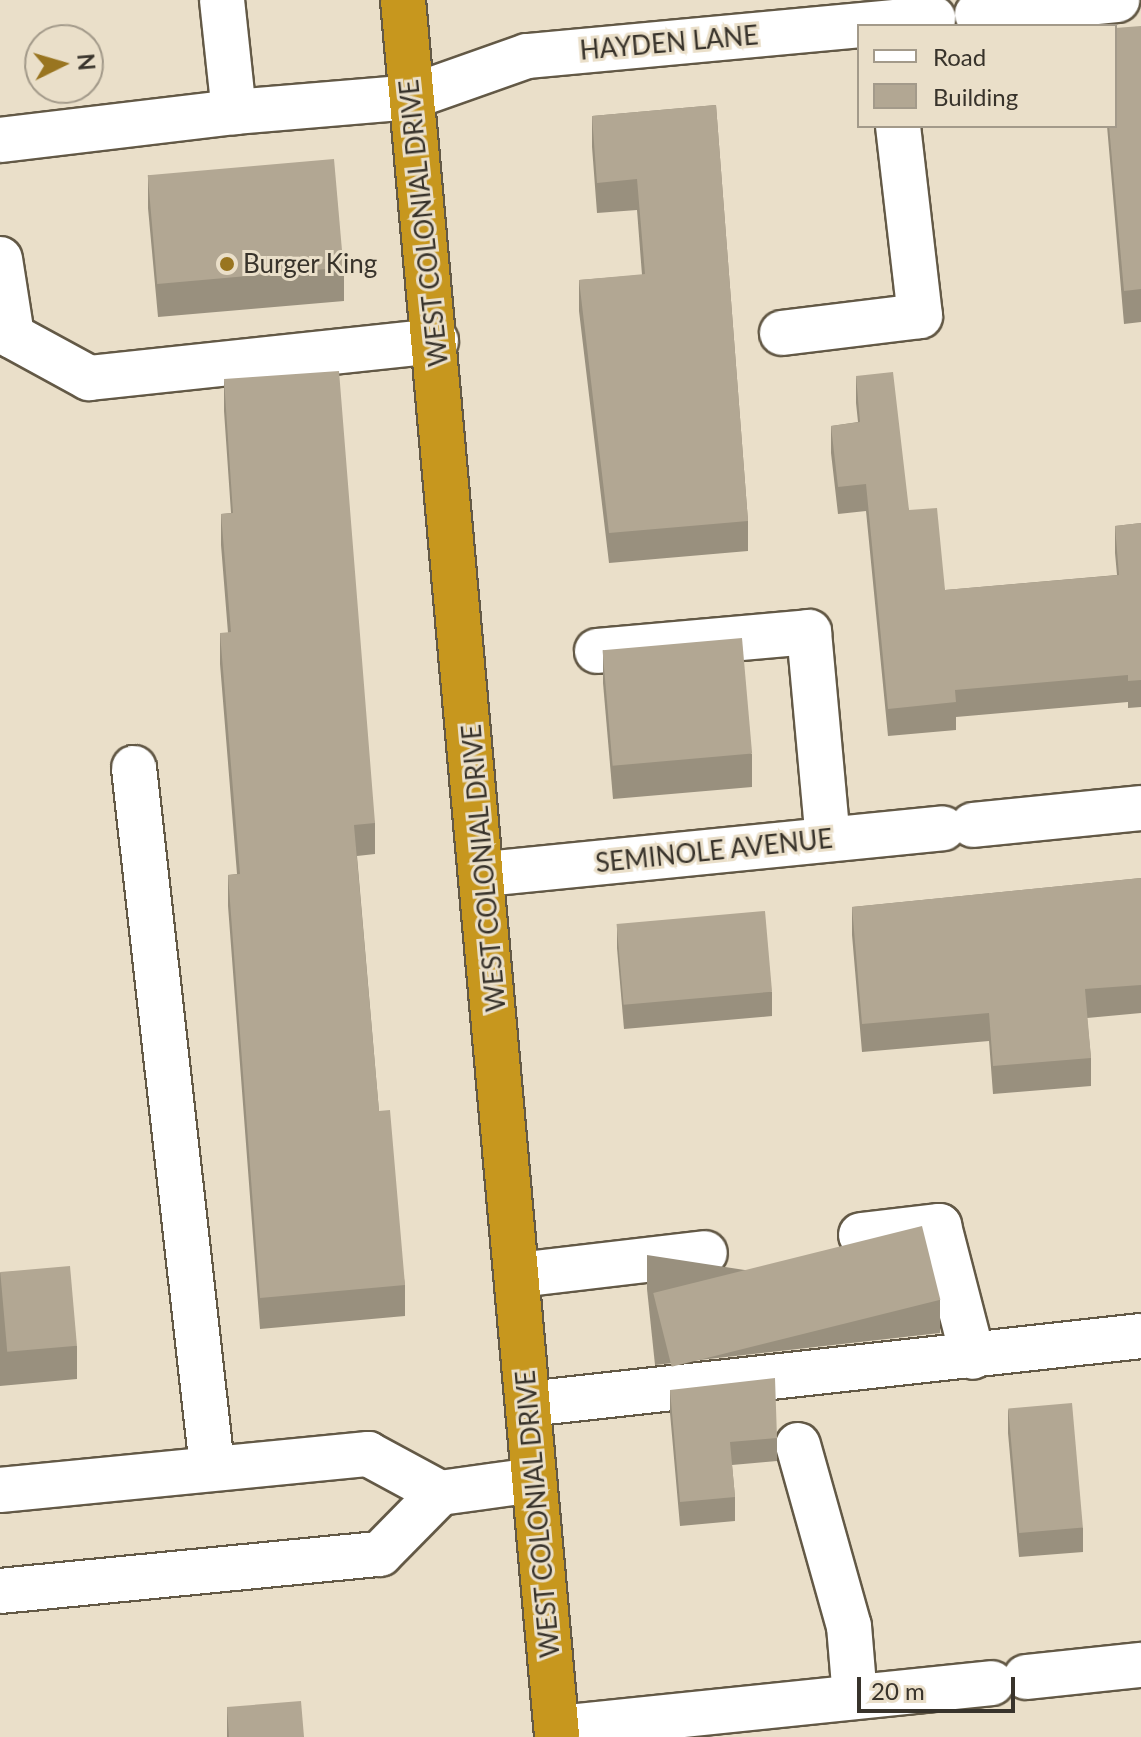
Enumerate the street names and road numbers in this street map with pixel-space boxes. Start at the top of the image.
street label: HAYDEN LANE [578,20,760,66]
street label: WEST COLONIAL DRIVE [393,77,455,369]
street label: WEST COLONIAL DRIVE [456,722,512,1014]
street label: SEMINOLE AVENUE [594,823,834,879]
street label: WEST COLONIAL DRIVE [510,1368,566,1660]

